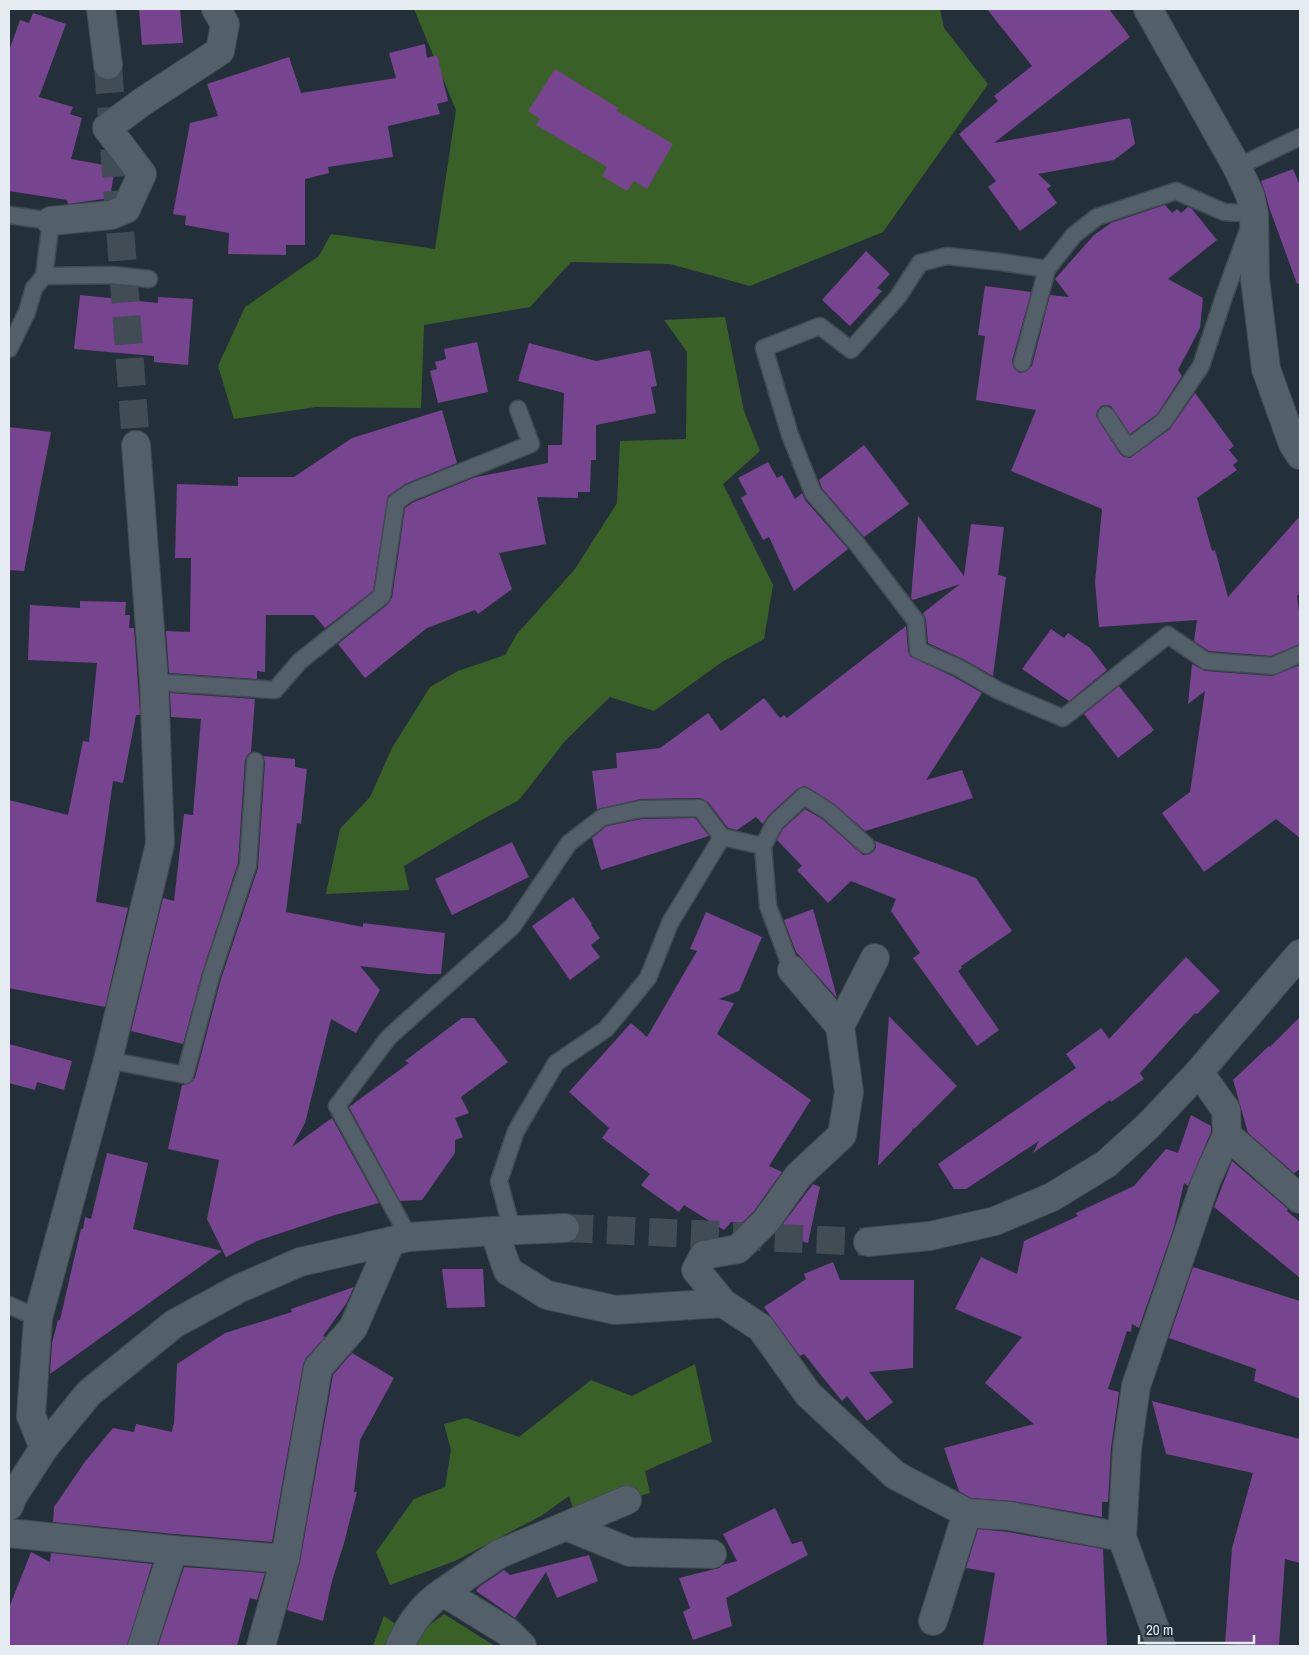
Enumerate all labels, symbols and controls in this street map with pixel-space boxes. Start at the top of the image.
scale bar [1139,1612,1254,1644]
text: 20 m [1146,1619,1173,1640]

